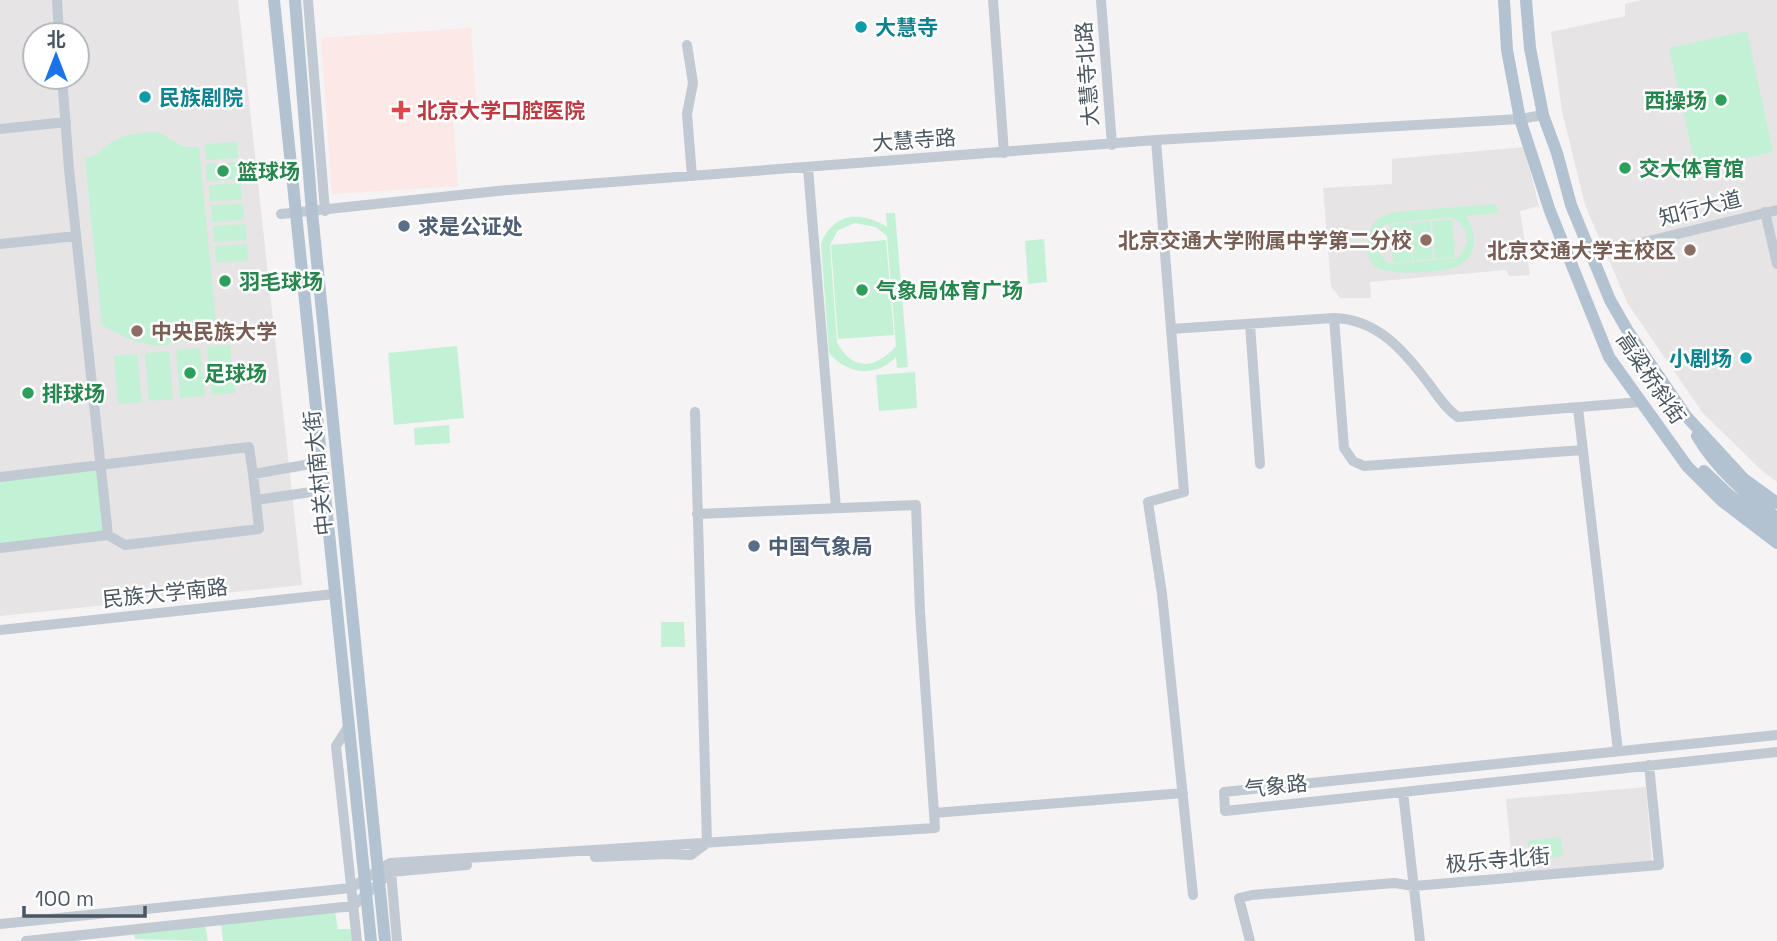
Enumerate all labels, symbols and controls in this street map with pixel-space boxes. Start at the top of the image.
place label: 大慧寺 [875,14,938,41]
marker: 大慧寺 [853,19,869,35]
north arrow [21,21,91,91]
street label: 大慧寺北路 [1070,21,1104,127]
text: 北 [46,27,66,52]
place label: 民族剧院 [159,84,243,111]
place label: 西操场 [1644,87,1707,114]
marker: 民族剧院 [137,89,153,105]
marker: 西操场 [1713,92,1729,108]
place label: 北京大学口腔医院 [417,97,585,124]
marker: 北京大学口腔医院 [391,100,411,120]
street label: 大慧寺路 [871,124,957,156]
place label: 交大体育馆 [1639,155,1744,182]
place label: 篮球场 [237,158,300,185]
marker: 交大体育馆 [1617,160,1633,176]
marker: 篮球场 [215,163,231,179]
street label: 知行大道 [1656,185,1744,231]
place label: 求是公证处 [418,213,523,240]
marker: 求是公证处 [396,218,412,234]
place label: 北京交通大学附属中学第二分校 [1118,227,1412,254]
marker: 北京交通大学附属中学第二分校 [1418,232,1434,248]
place label: 北京交通大学主校区 [1487,237,1676,264]
marker: 北京交通大学主校区 [1682,242,1698,258]
place label: 羽毛球场 [239,268,323,295]
marker: 羽毛球场 [217,273,233,289]
place label: 气象局体育广场 [876,277,1023,304]
marker: 气象局体育广场 [854,282,870,298]
place label: 中央民族大学 [151,318,277,345]
marker: 中央民族大学 [129,323,145,339]
street label: 高粱桥斜街 [1610,327,1692,429]
place label: 小剧场 [1669,345,1732,372]
marker: 小剧场 [1738,350,1754,366]
place label: 足球场 [204,360,267,387]
marker: 足球场 [182,365,198,381]
place label: 排球场 [42,380,105,407]
marker: 排球场 [20,385,36,401]
street label: 中关村南大街 [298,409,338,537]
place label: 中国气象局 [768,533,873,560]
marker: 中国气象局 [746,538,762,554]
street label: 民族大学南路 [101,573,229,613]
street label: 气象路 [1243,769,1309,803]
street label: 极乐寺北街 [1445,842,1551,878]
scale bar [24,874,145,918]
text: 100 m [35,885,94,912]

